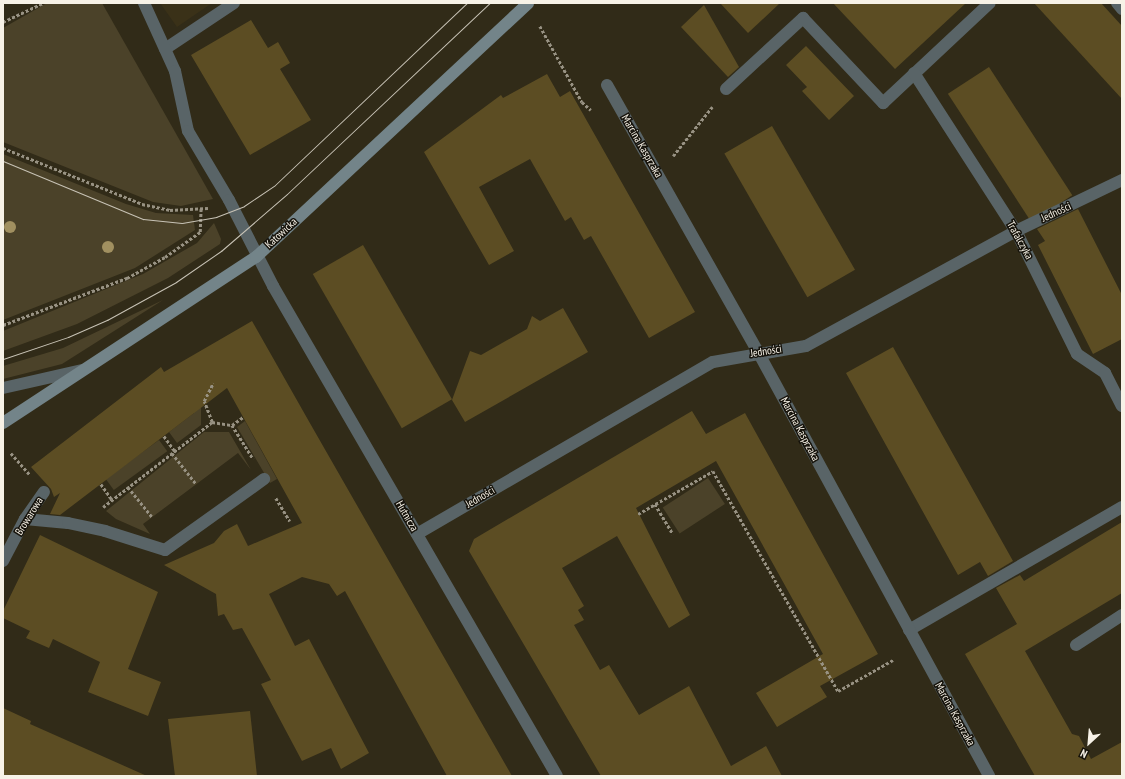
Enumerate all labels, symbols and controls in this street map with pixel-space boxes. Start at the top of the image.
street label: Marcina Kasprzaka [619,112,665,180]
street label: Jedności [1039,199,1073,225]
street label: Katowicka [262,215,300,251]
street label: Trafalczyka [1004,219,1036,261]
street label: Jedności [749,342,783,360]
street label: Marcina Kasprzaka [778,395,822,463]
street label: Jedności [463,483,497,511]
street label: Browarowa [12,495,46,537]
street label: Hutnicza [393,498,421,534]
street label: Marcina Kasprzaka [932,680,978,748]
north arrow [1069,723,1109,763]
text: N [1078,746,1089,761]

